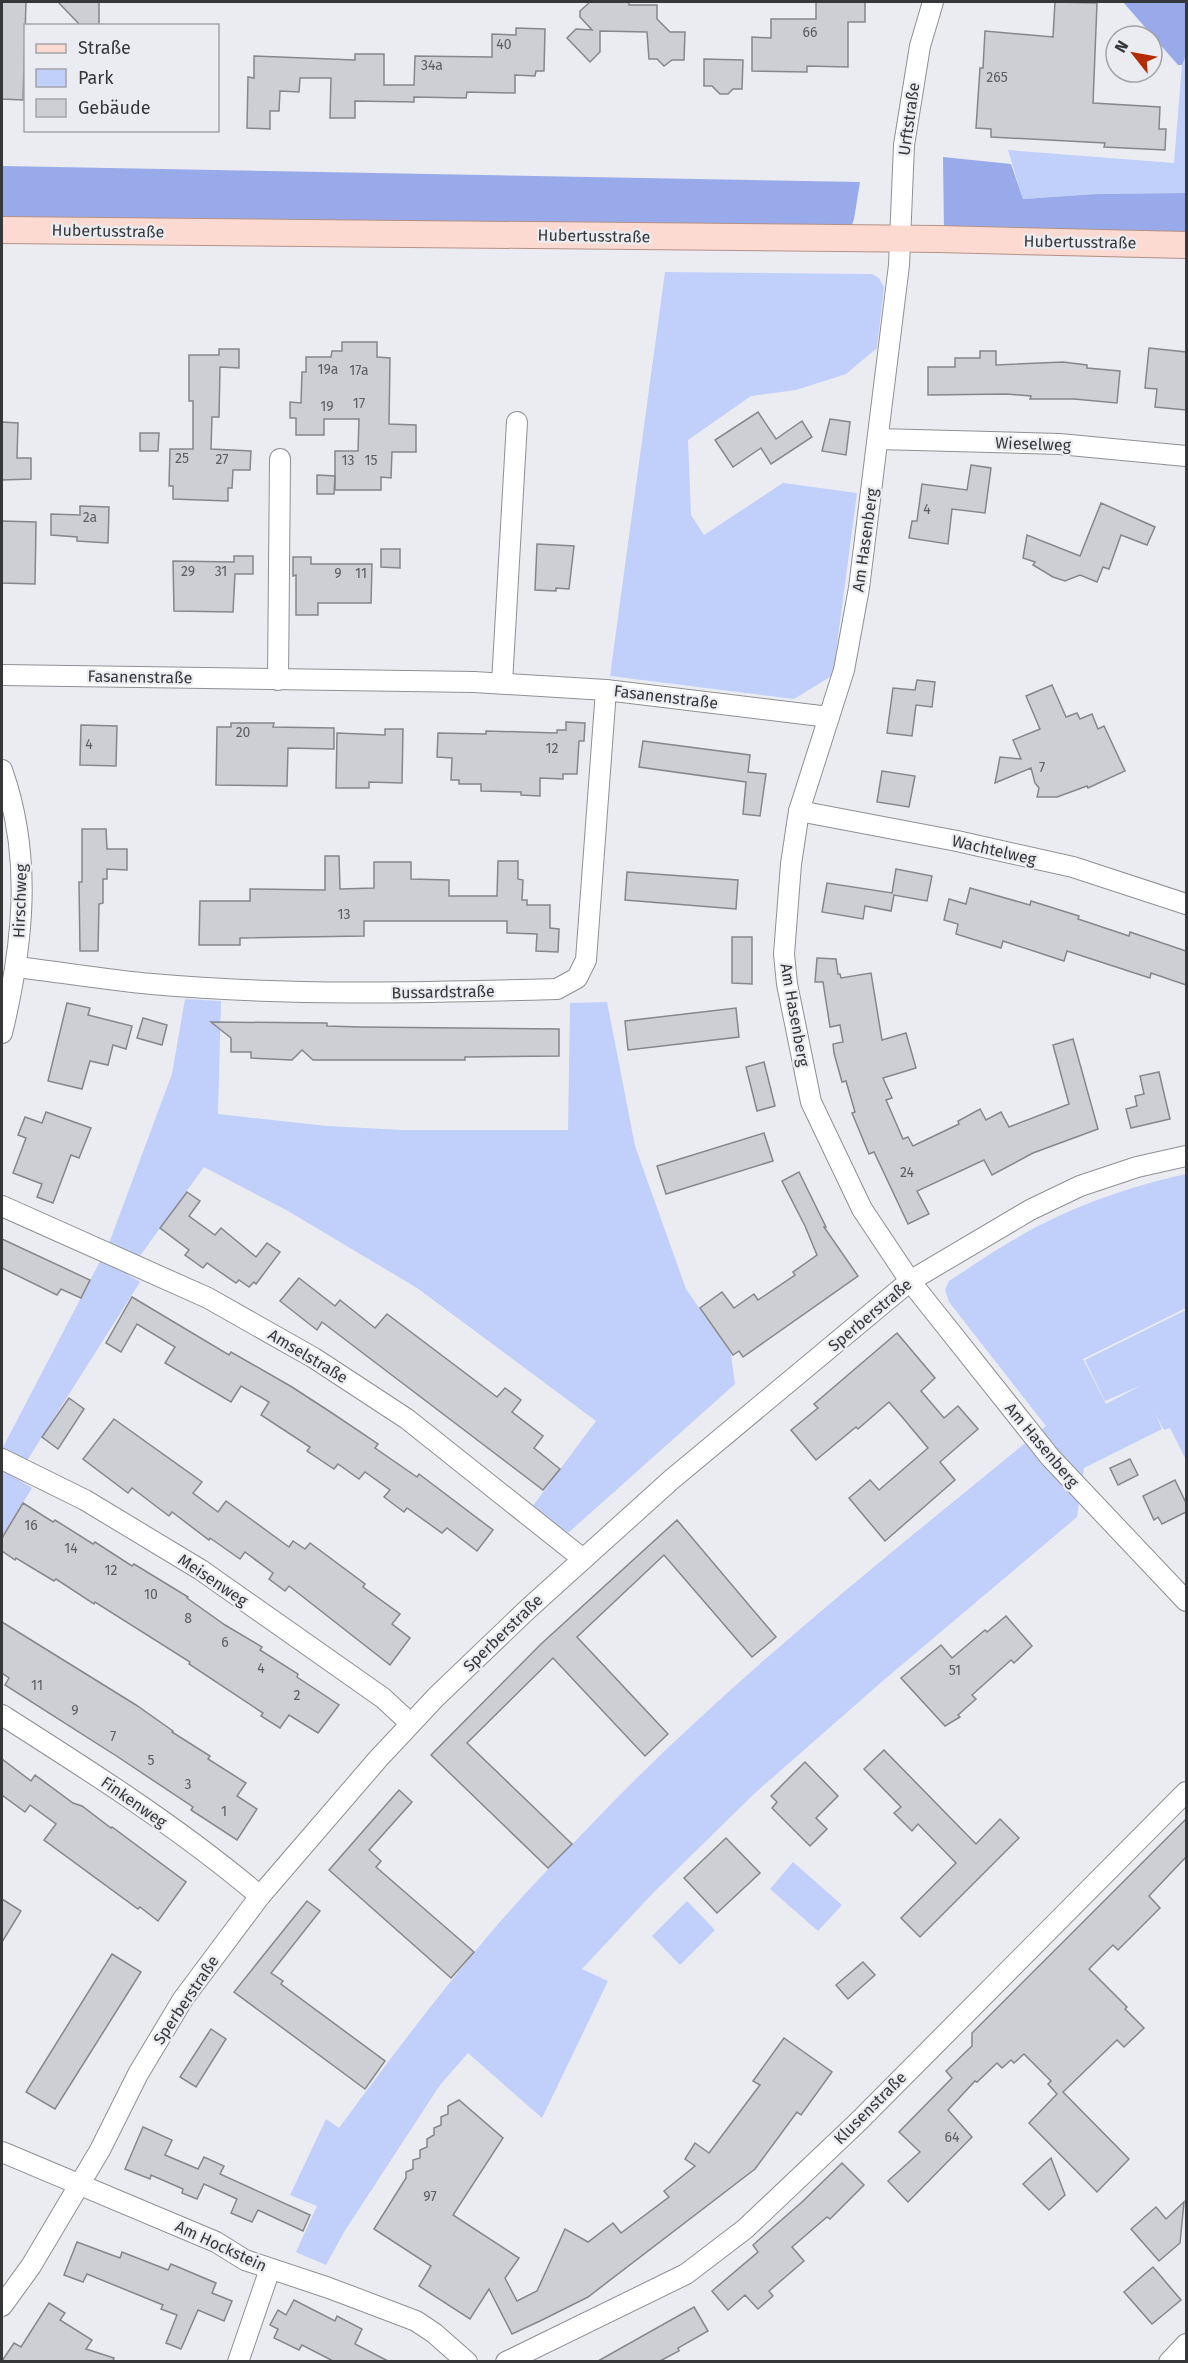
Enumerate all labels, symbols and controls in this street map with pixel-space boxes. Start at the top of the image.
legend [24,24,219,132]
house number: 66 [803,24,817,41]
north arrow [1104,24,1164,84]
house number: 40 [496,36,512,53]
text: Straße [78,37,131,59]
text: N [1111,37,1132,56]
house number: 34a [421,57,443,74]
text: Park [78,67,114,89]
house number: 265 [986,69,1008,86]
street label: Urftstraße [894,81,924,157]
text: Gebäude [78,97,151,119]
street label: Hubertusstraße [51,221,165,241]
street label: Hubertusstraße [537,226,651,246]
street label: Hubertusstraße [1023,232,1137,252]
house number: 19a [318,361,338,378]
house number: 17a [349,362,369,379]
house number: 17 [353,395,365,412]
house number: 19 [320,398,334,415]
street label: Wieselweg [995,433,1072,455]
house number: 25 [175,450,189,467]
house number: 27 [215,451,229,468]
house number: 13 [341,452,355,469]
house number: 15 [364,452,378,469]
street label: Am Hasenberg [848,486,882,593]
house number: 4 [923,501,931,518]
house number: 2a [83,509,97,526]
house number: 29 [181,563,195,580]
house number: 31 [215,563,227,580]
house number: 9 [334,565,342,582]
house number: 11 [355,565,367,582]
street label: Fasanenstraße [87,667,193,687]
street label: Fasanenstraße [613,681,719,713]
house number: 20 [236,724,251,741]
house number: 4 [85,736,93,753]
house number: 12 [546,740,559,757]
house number: 7 [1039,759,1045,776]
street label: Wachtelweg [950,831,1039,869]
street label: Hirschweg [9,863,31,938]
house number: 13 [337,906,351,923]
street label: Am Hasenberg [777,962,814,1069]
street label: Bussardstraße [391,982,495,1002]
house number: 24 [900,1164,915,1181]
street label: Sperberstraße [824,1275,916,1355]
street label: Amselstraße [265,1325,351,1387]
street label: Am Hasenberg [1001,1399,1083,1492]
house number: 16 [24,1517,38,1534]
house number: 14 [64,1540,78,1557]
street label: Meisenweg [175,1550,252,1611]
house number: 12 [105,1562,118,1579]
house number: 10 [144,1586,158,1603]
street label: Sperberstraße [459,1590,547,1676]
house number: 8 [184,1610,192,1627]
house number: 6 [221,1634,229,1651]
house number: 4 [257,1660,265,1677]
house number: 51 [949,1662,961,1679]
house number: 11 [31,1677,43,1694]
house number: 2 [294,1687,301,1704]
house number: 9 [71,1702,79,1719]
house number: 7 [110,1728,116,1745]
house number: 5 [147,1752,155,1769]
street label: Finkenweg [97,1772,171,1832]
house number: 3 [185,1776,192,1793]
house number: 1 [221,1803,227,1820]
street label: Sperberstraße [149,1952,223,2048]
street label: Klusenstraße [830,2068,910,2148]
house number: 64 [945,2129,960,2146]
house number: 97 [423,2188,437,2205]
street label: Am Hockstein [172,2217,270,2275]

